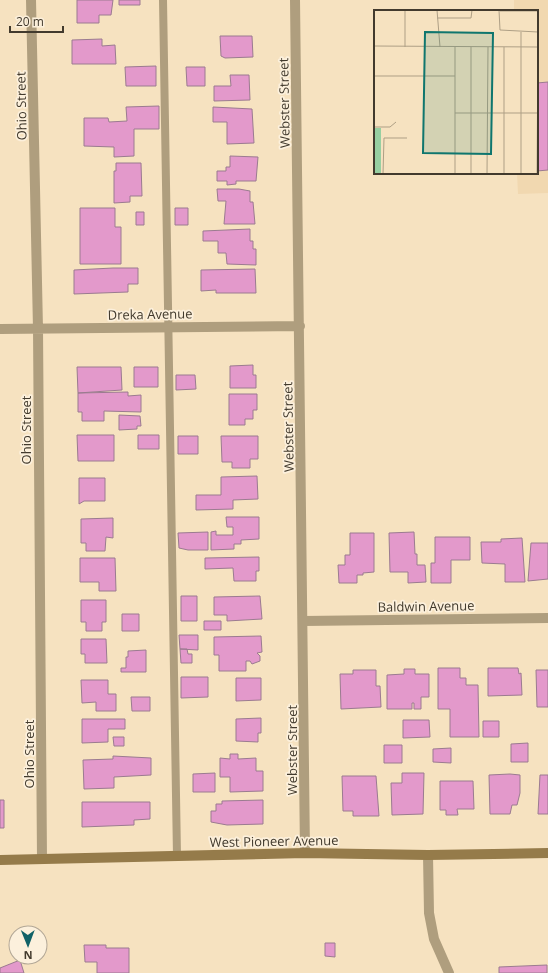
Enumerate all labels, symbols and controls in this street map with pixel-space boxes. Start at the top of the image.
scale bar [10,8,63,34]
inset map [374,10,538,174]
text: 20 m [16,13,44,30]
street label: Webster Street [274,57,294,148]
street label: Ohio Street [11,71,31,141]
street label: Dreka Avenue [107,304,193,324]
street label: Webster Street [278,381,298,472]
street label: Ohio Street [17,395,35,464]
street label: Baldwin Avenue [377,596,475,616]
street label: Webster Street [283,704,301,795]
street label: Ohio Street [20,719,38,788]
street label: West Pioneer Avenue [209,831,339,851]
north arrow [8,925,48,965]
text: N [24,948,33,963]

